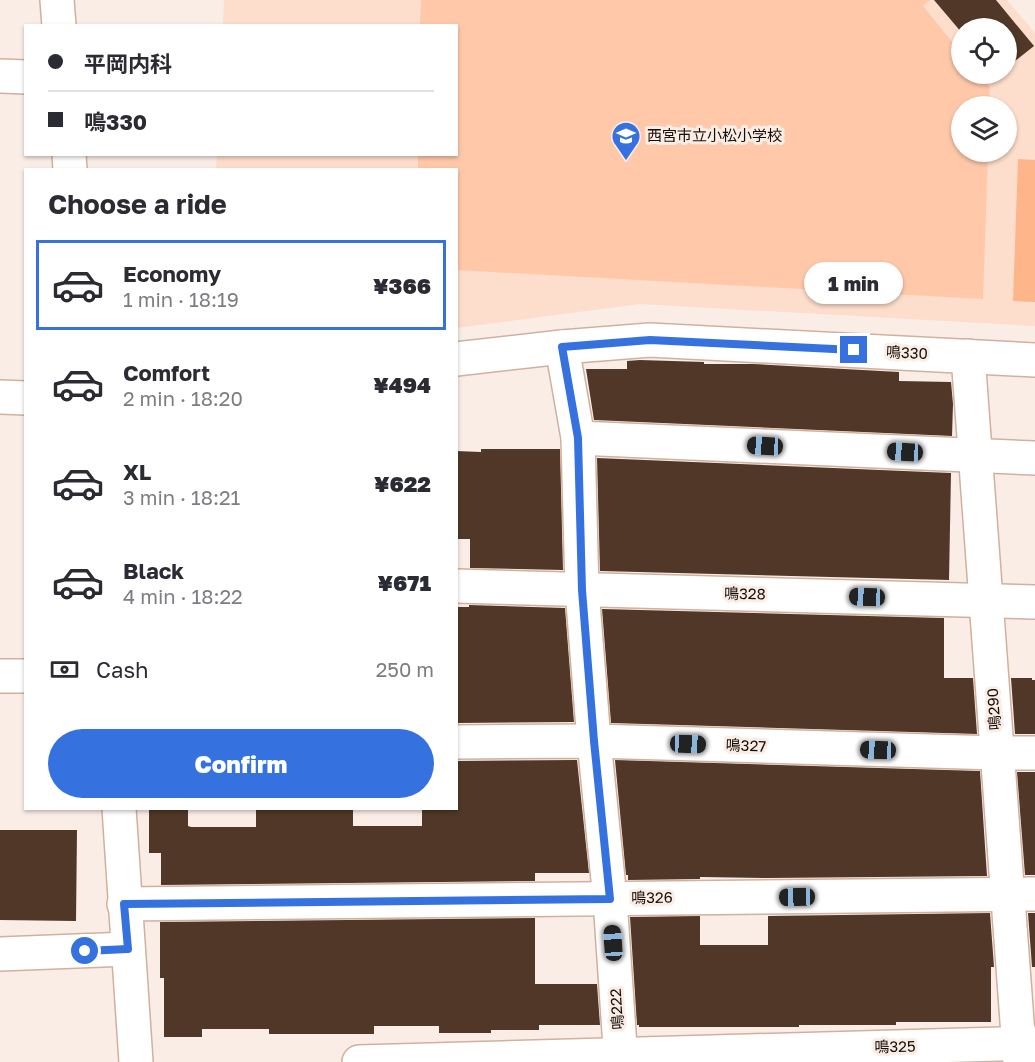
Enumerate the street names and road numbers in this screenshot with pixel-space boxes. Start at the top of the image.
street label: 鳴330 [886,342,928,362]
street label: 鳴328 [724,584,766,602]
street label: 鳴290 [983,687,1003,731]
street label: 鳴327 [726,735,767,755]
street label: 鳴326 [631,888,673,906]
street label: 鳴222 [606,988,626,1030]
street label: 鳴325 [874,1037,916,1055]

